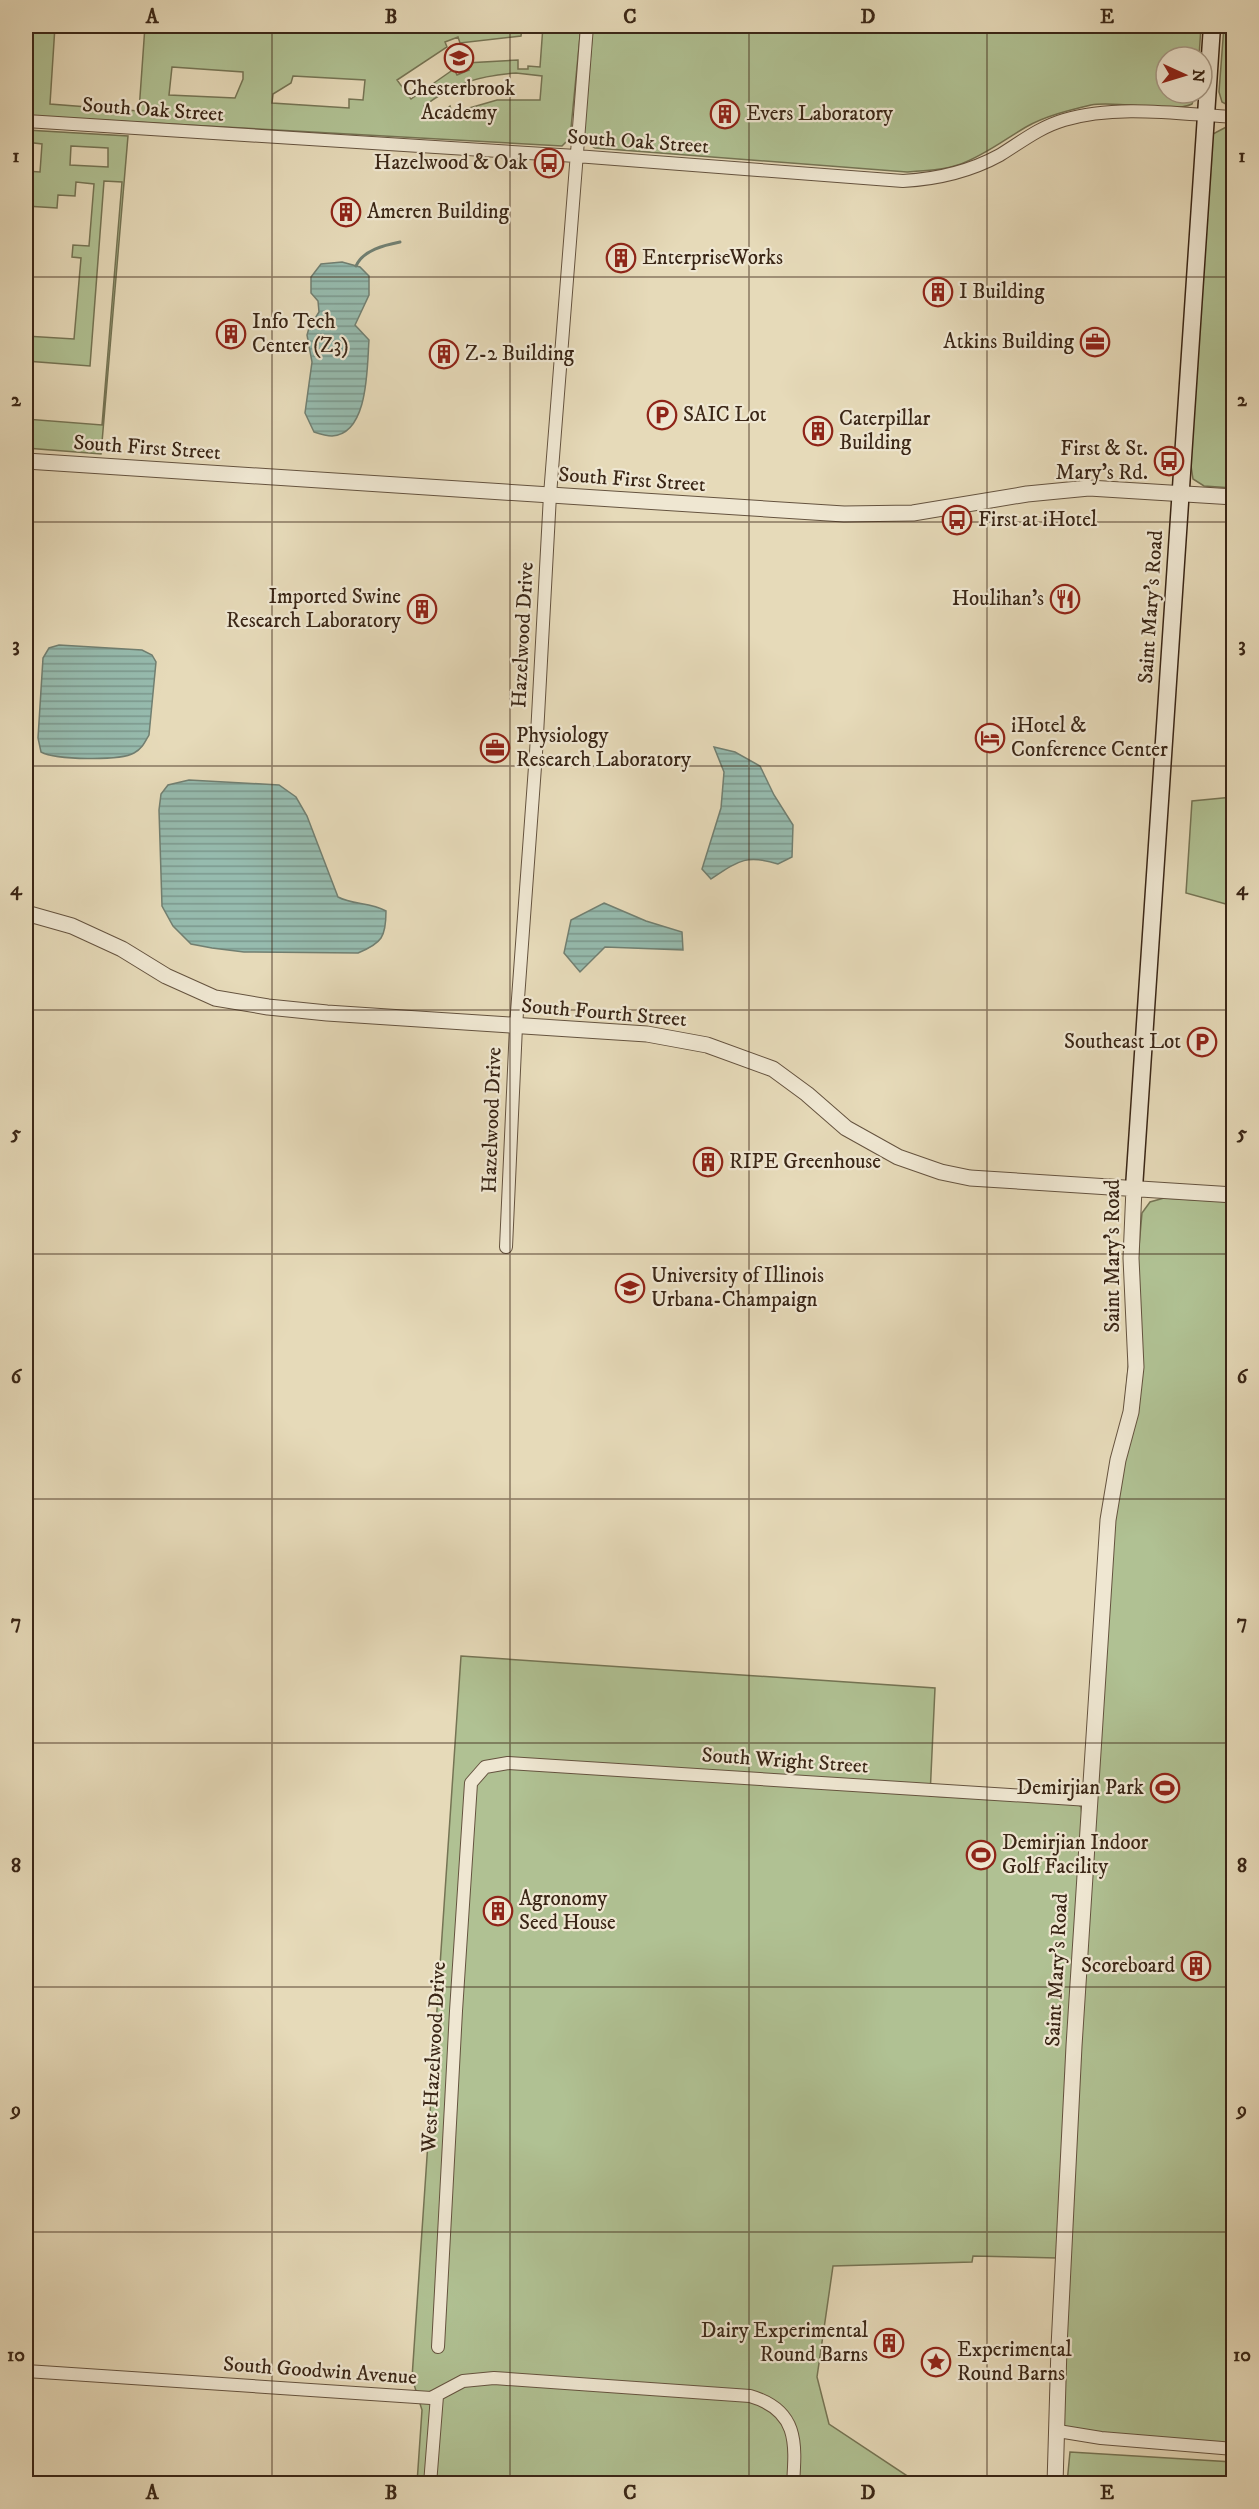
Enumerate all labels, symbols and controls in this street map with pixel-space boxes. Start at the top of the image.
text: A [145,5,160,30]
text: B [385,5,397,30]
text: C [623,5,637,30]
text: D [861,5,876,30]
text: E [1100,5,1114,30]
school or university icon: Chesterbrook Academy [443,42,475,74]
north arrow [1154,45,1214,105]
text: N [1188,69,1208,83]
place label: Chesterbrook Academy [403,76,516,126]
street label: South Oak Street [81,92,225,128]
building icon: Evers Laboratory [709,98,741,130]
place label: Evers Laboratory [746,101,894,127]
street label: South Oak Street [566,124,710,160]
text: 1 [12,144,20,169]
text: 1 [1238,144,1246,169]
bus stop icon: Hazelwood & Oak [533,147,565,179]
place label: Hazelwood & Oak [374,150,529,176]
building icon: Ameren Building [330,196,362,228]
place label: Ameren Building [367,199,510,225]
building icon: EnterpriseWorks [605,242,637,274]
place label: EnterpriseWorks [642,245,783,271]
building icon: I Building [922,276,954,308]
place label: I Building [959,279,1045,305]
place label: Info Tech Center (Z3) [252,309,349,359]
building icon: Info Tech Center (Z3) [215,318,247,350]
office icon: Atkins Building [1079,326,1111,358]
place label: Atkins Building [943,329,1075,355]
building icon: Z-2 Building [428,338,460,370]
place label: Z-2 Building [465,341,575,367]
text: 2 [11,388,22,413]
text: 2 [1237,388,1248,413]
parking icon: SAIC Lot [646,399,678,431]
place label: SAIC Lot [683,402,767,428]
place label: Caterpillar Building [839,406,931,456]
building icon: Caterpillar Building [802,415,834,447]
street label: South First Street [72,430,222,466]
place label: First & St. Mary's Rd. [1056,436,1148,486]
bus stop icon: First & St. Mary's Rd. [1153,445,1185,477]
street label: South First Street [557,462,707,498]
bus stop icon: First at iHotel [941,504,973,536]
place label: First at iHotel [978,507,1098,533]
street label: Saint Mary's Road [1133,529,1169,685]
street label: Hazelwood Drive [506,561,540,709]
restaurant icon: Houlihan's [1049,583,1081,615]
place label: Imported Swine Research Laboratory [226,584,402,634]
place label: Houlihan's [952,586,1044,612]
building icon: Imported Swine Research Laboratory [406,593,438,625]
text: 3 [12,633,20,658]
text: 3 [1238,633,1246,658]
place label: iHotel & Conference Center [1011,713,1168,763]
hotel icon: iHotel & Conference Center [974,722,1006,754]
place label: Physiology Research Laboratory [516,723,692,773]
office icon: Physiology Research Laboratory [479,732,511,764]
text: 4 [10,877,23,902]
text: 4 [1236,877,1249,902]
street label: South Fourth Street [520,993,688,1033]
parking icon: Southeast Lot [1186,1026,1218,1058]
place label: Southeast Lot [1064,1029,1181,1055]
street label: Hazelwood Drive [476,1046,508,1193]
text: 5 [10,1121,21,1146]
text: 5 [1236,1121,1247,1146]
building icon: RIPE Greenhouse [692,1146,724,1178]
place label: RIPE Greenhouse [729,1149,881,1175]
street label: Saint Mary's Road [1100,1179,1126,1333]
place label: University of Illinois Urbana-Champaign [651,1263,824,1313]
school or university icon: University of Illinois Urbana-Champaign [614,1272,646,1304]
text: 6 [11,1365,23,1390]
text: 6 [1237,1365,1249,1390]
text: 7 [11,1610,21,1635]
text: 7 [1237,1610,1247,1635]
street label: South Wright Street [701,1742,869,1780]
sports icon: Demirjian Park [1149,1772,1181,1804]
place label: Demirjian Park [1017,1775,1145,1801]
place label: Demirjian Indoor Golf Facility [1002,1830,1149,1880]
sports icon: Demirjian Indoor Golf Facility [965,1839,997,1871]
text: 8 [11,1854,21,1879]
text: 8 [1237,1854,1247,1879]
place label: Agronomy Seed House [519,1886,616,1936]
street label: Saint Mary's Road [1040,1892,1074,2047]
building icon: Agronomy Seed House [482,1895,514,1927]
building icon: Scoreboard [1180,1950,1212,1982]
place label: Scoreboard [1081,1953,1176,1979]
street label: West Hazelwood Drive [416,1961,452,2154]
text: 9 [9,2098,21,2123]
text: 9 [1235,2098,1247,2123]
place label: Dairy Experimental Round Barns [701,2318,869,2368]
building icon: Dairy Experimental Round Barns [873,2327,905,2359]
place label: Experimental Round Barns [957,2337,1073,2387]
text: 10 [7,2343,25,2368]
text: 10 [1233,2343,1251,2368]
place icon: Experimental Round Barns [920,2346,952,2378]
street label: South Goodwin Avenue [222,2351,418,2391]
text: A [145,2481,160,2506]
text: B [385,2481,397,2506]
text: C [623,2481,637,2506]
text: D [861,2481,876,2506]
text: E [1100,2481,1114,2506]

